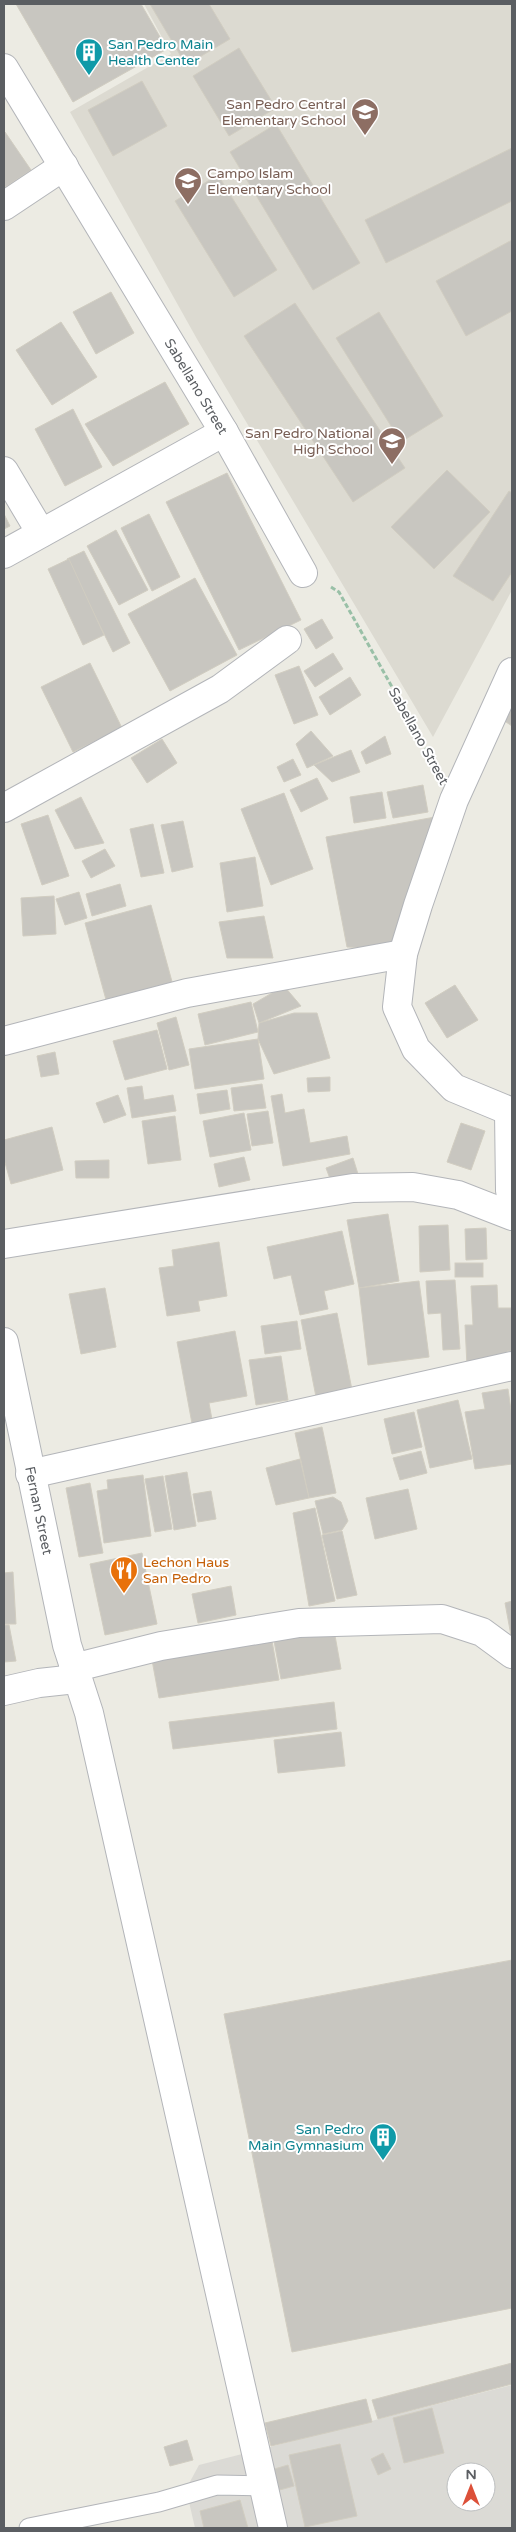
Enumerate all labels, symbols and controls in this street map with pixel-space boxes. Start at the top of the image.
place label: San Pedro Main Health Center [108,36,213,69]
building icon: San Pedro Main Health Center [74,37,104,76]
place label: San Pedro Central Elementary School [222,96,346,129]
school or university icon: San Pedro Central Elementary School [350,97,380,136]
place label: Campo Islam Elementary School [207,165,331,198]
school or university icon: Campo Islam Elementary School [173,166,203,205]
street label: Sabellano Street [161,336,232,438]
place label: San Pedro National High School [245,425,373,458]
school or university icon: San Pedro National High School [377,426,407,465]
street label: Sabellano Street [385,685,453,789]
street label: Fernan Street [21,1465,56,1557]
place label: Lechon Haus San Pedro [143,1554,230,1587]
restaurant icon: Lechon Haus San Pedro [109,1555,139,1594]
place label: San Pedro Main Gymnasium [248,2121,364,2154]
building icon: San Pedro Main Gymnasium [368,2122,398,2161]
north arrow [446,2462,496,2512]
text: N [465,2466,477,2483]

